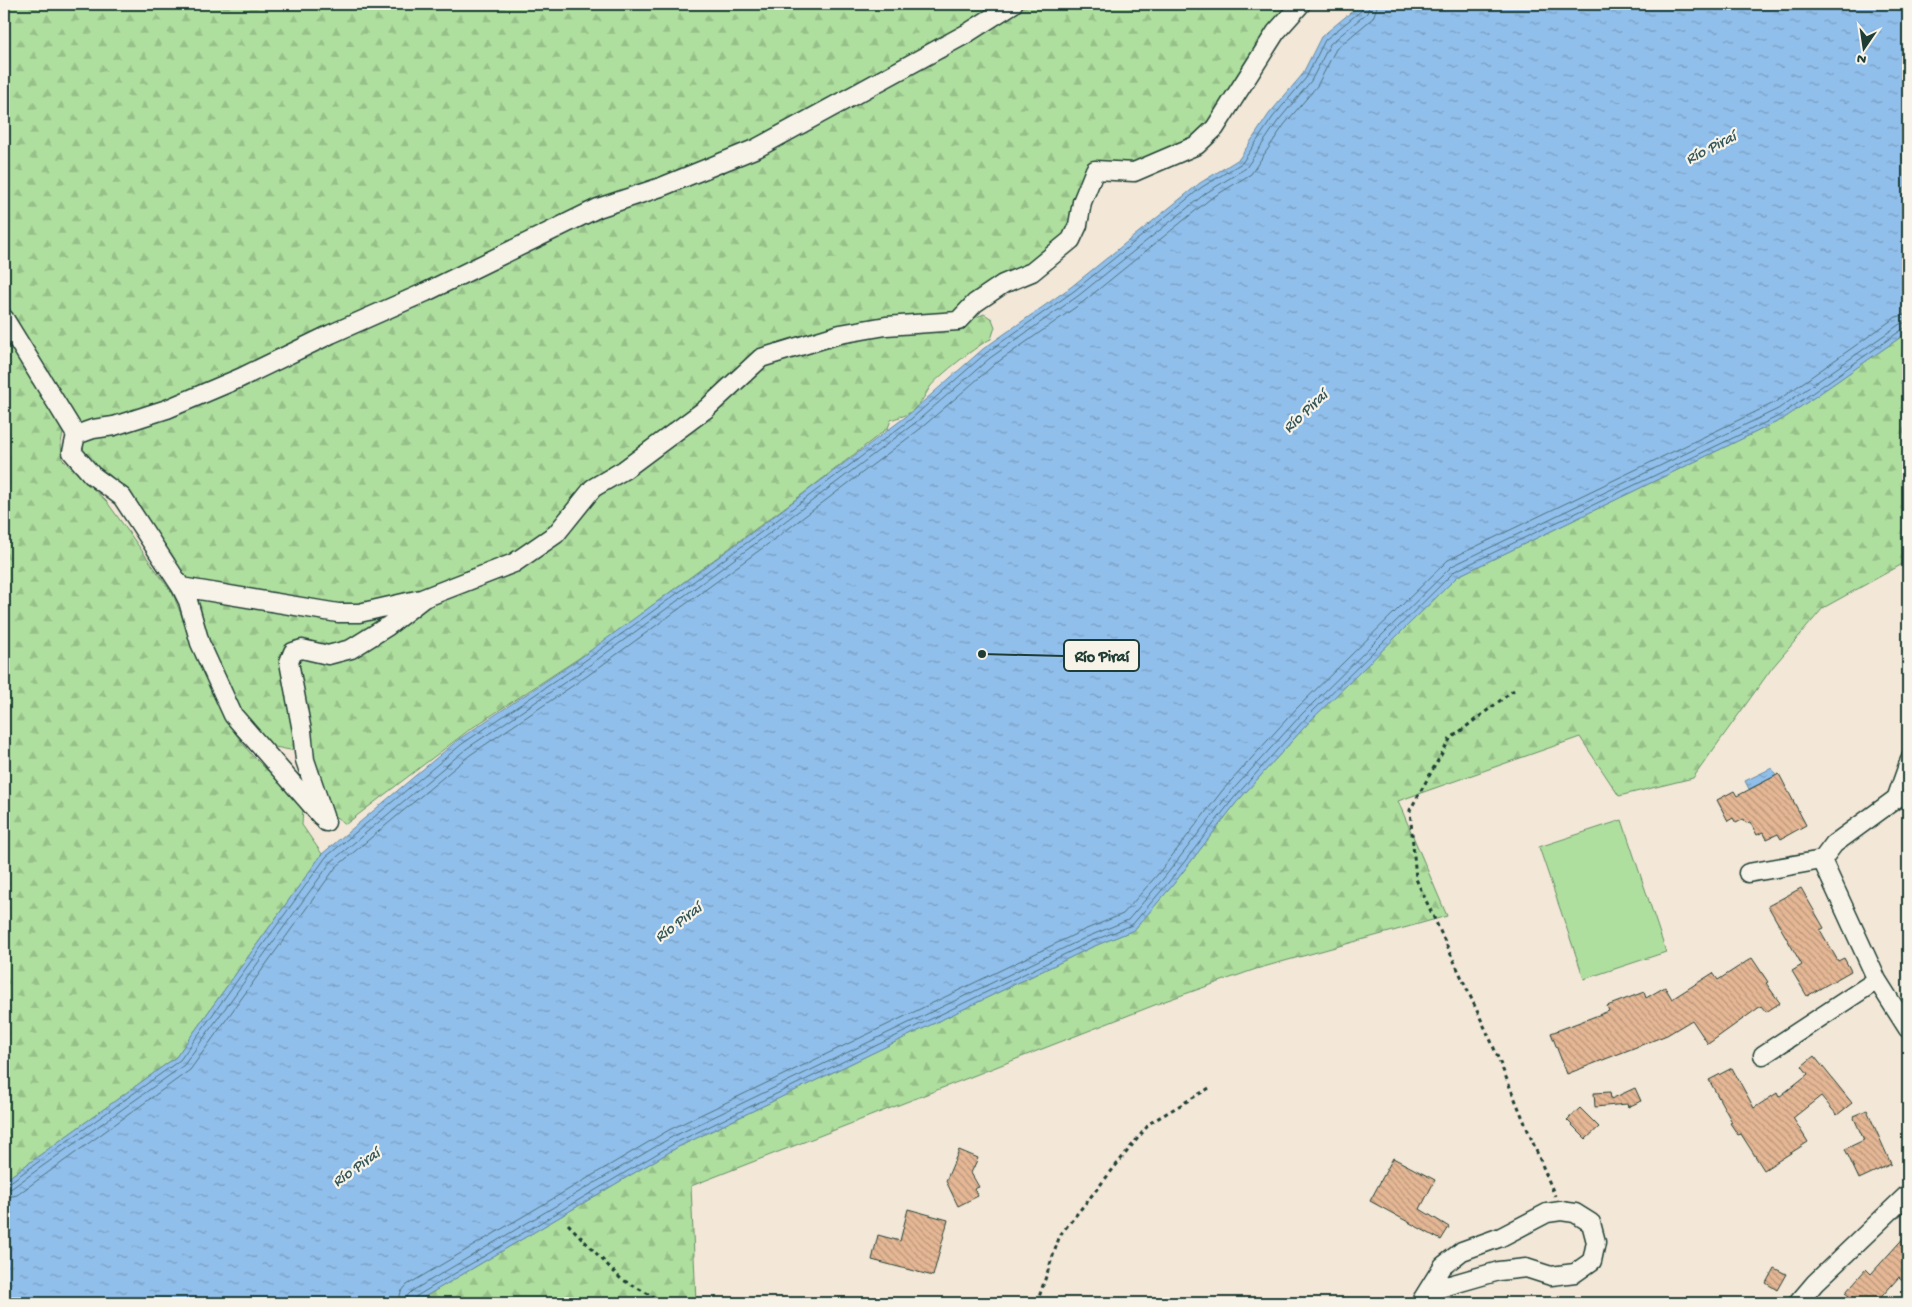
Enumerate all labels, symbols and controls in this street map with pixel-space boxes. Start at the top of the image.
north arrow [1840,22,1890,72]
text: N [1855,49,1868,68]
water label: Río Piraí [1683,127,1743,170]
water label: Río Piraí [1280,385,1335,438]
callout: Río Piraí [1064,640,1139,671]
text: Río Piraí [1074,649,1131,668]
water label: Río Piraí [652,898,709,948]
water label: Río Piraí [330,1143,387,1192]

